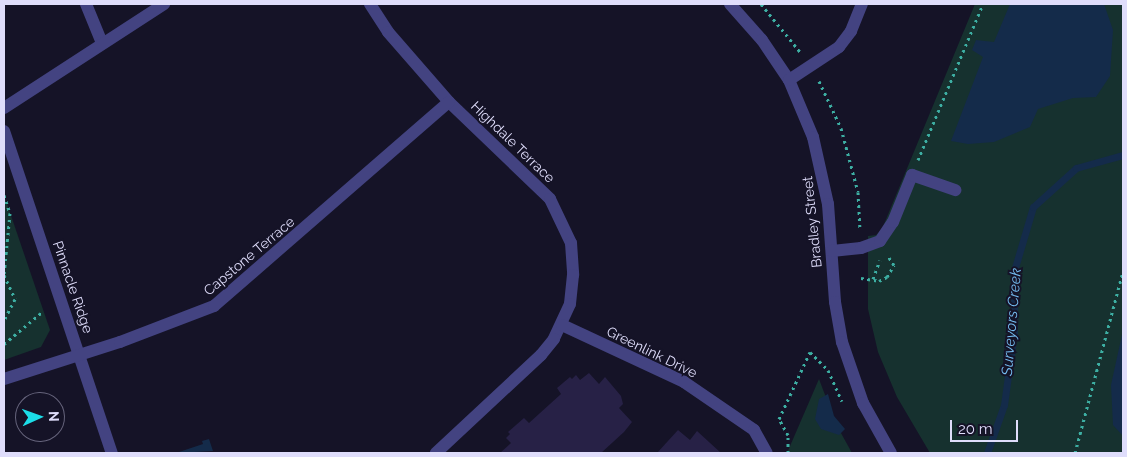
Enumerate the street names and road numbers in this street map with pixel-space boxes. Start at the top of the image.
street label: Highdale Terrace [467,98,559,186]
street label: Bradley Street [799,175,825,269]
street label: Capstone Terrace [200,213,298,299]
street label: Pinnacle Ridge [49,239,97,335]
street label: Greenlink Drive [604,323,700,381]

